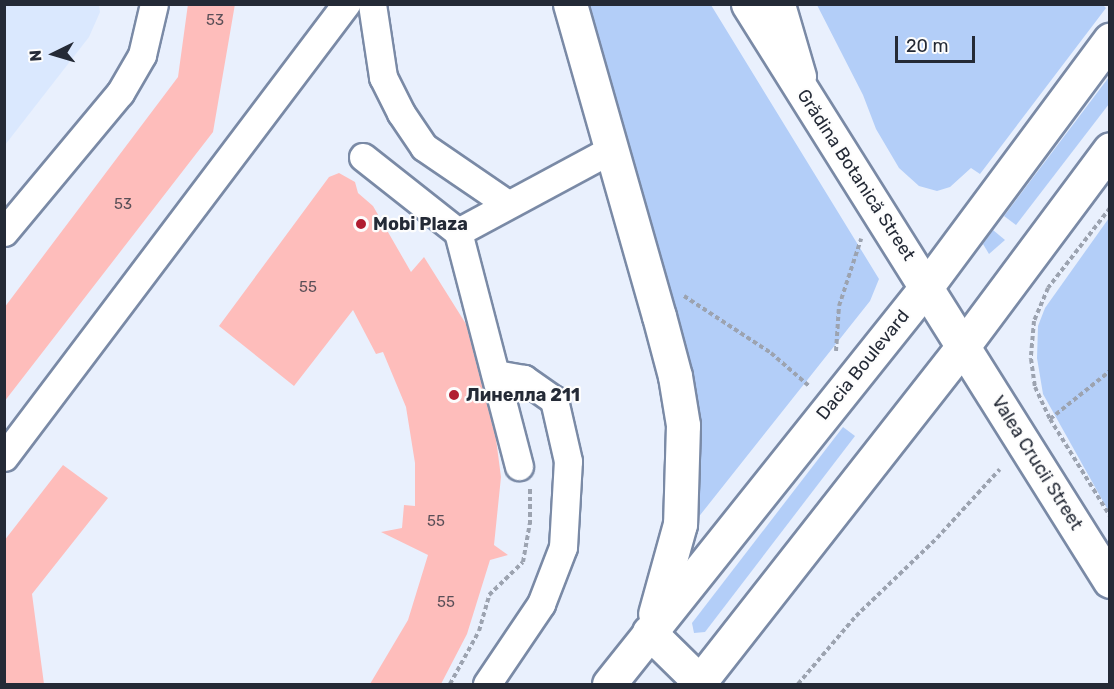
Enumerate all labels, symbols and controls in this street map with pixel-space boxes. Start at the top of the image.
house number: 53 [206,12,224,30]
north arrow [24,24,84,84]
scale bar [898,24,978,62]
text: 20 m [906,35,948,57]
text: N [26,49,46,62]
street label: Grădina Botanică Street [792,85,920,265]
house number: 53 [114,196,132,214]
place label: Mobi Plaza [373,213,468,235]
marker: Mobi Plaza [354,217,368,231]
house number: 55 [299,279,317,297]
street label: Dacia Boulevard [812,306,914,424]
place label: Линелла 211 [466,384,580,406]
marker: Линелла 211 [447,388,461,402]
street label: Valea Crucii Street [987,392,1087,534]
house number: 55 [427,513,445,531]
house number: 55 [437,594,455,612]

